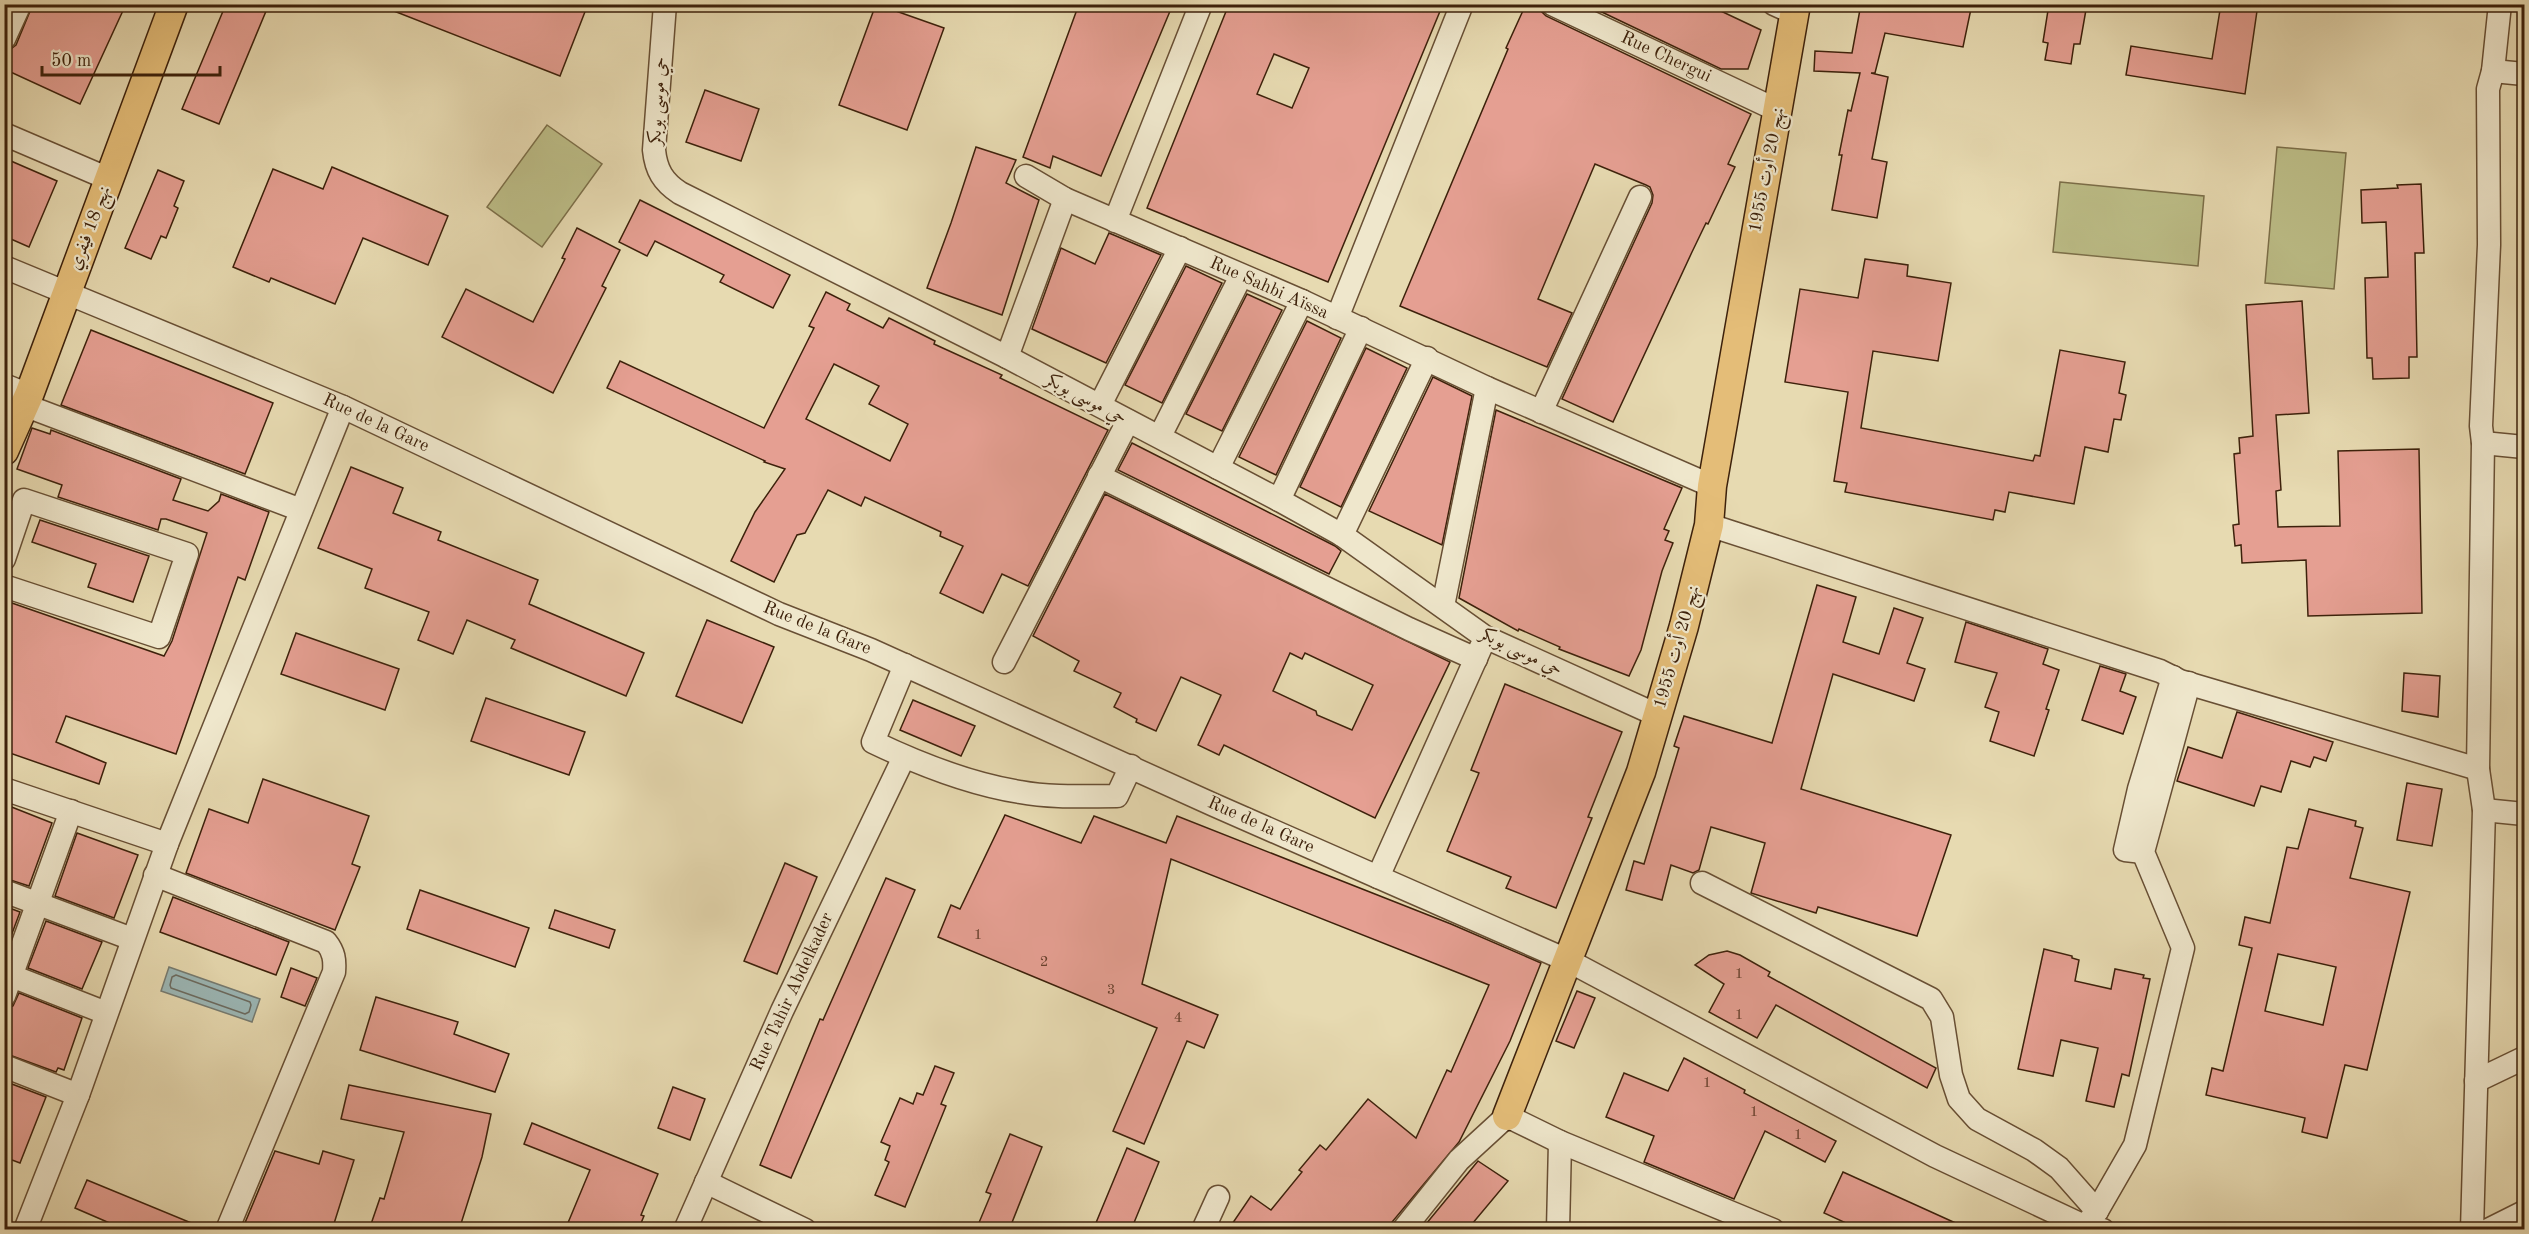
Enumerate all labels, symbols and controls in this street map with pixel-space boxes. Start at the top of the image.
street label: Rue Chergui [1618,28,1714,86]
scale bar [42,39,220,77]
text: 50 m [51,52,91,70]
street label: حي موسى بوبكر [645,56,675,148]
street label: نهج 20 أوت 1955 [1741,105,1794,235]
street label: نهج 18 فيفري [66,183,120,275]
street label: Rue Sahbi Aïssa [1207,254,1331,322]
street label: حي موسى بوبكر [1038,368,1130,432]
street label: Rue de la Gare [320,391,432,455]
street label: نهج 20 أوت 1955 [1646,582,1709,712]
street label: Rue de la Gare [760,598,874,658]
street label: حي موسى بوبكر [1473,623,1565,684]
street label: Rue de la Gare [1205,793,1317,857]
street label: Rue Tahir Abdelkader [747,909,837,1074]
house number: 1 [974,928,982,943]
house number: 2 [1040,955,1048,970]
house number: 1 [1735,967,1743,982]
house number: 3 [1107,983,1115,998]
house number: 1 [1735,1008,1743,1023]
house number: 4 [1174,1011,1182,1026]
house number: 1 [1703,1076,1711,1091]
house number: 1 [1750,1105,1758,1120]
house number: 1 [1794,1128,1802,1143]

